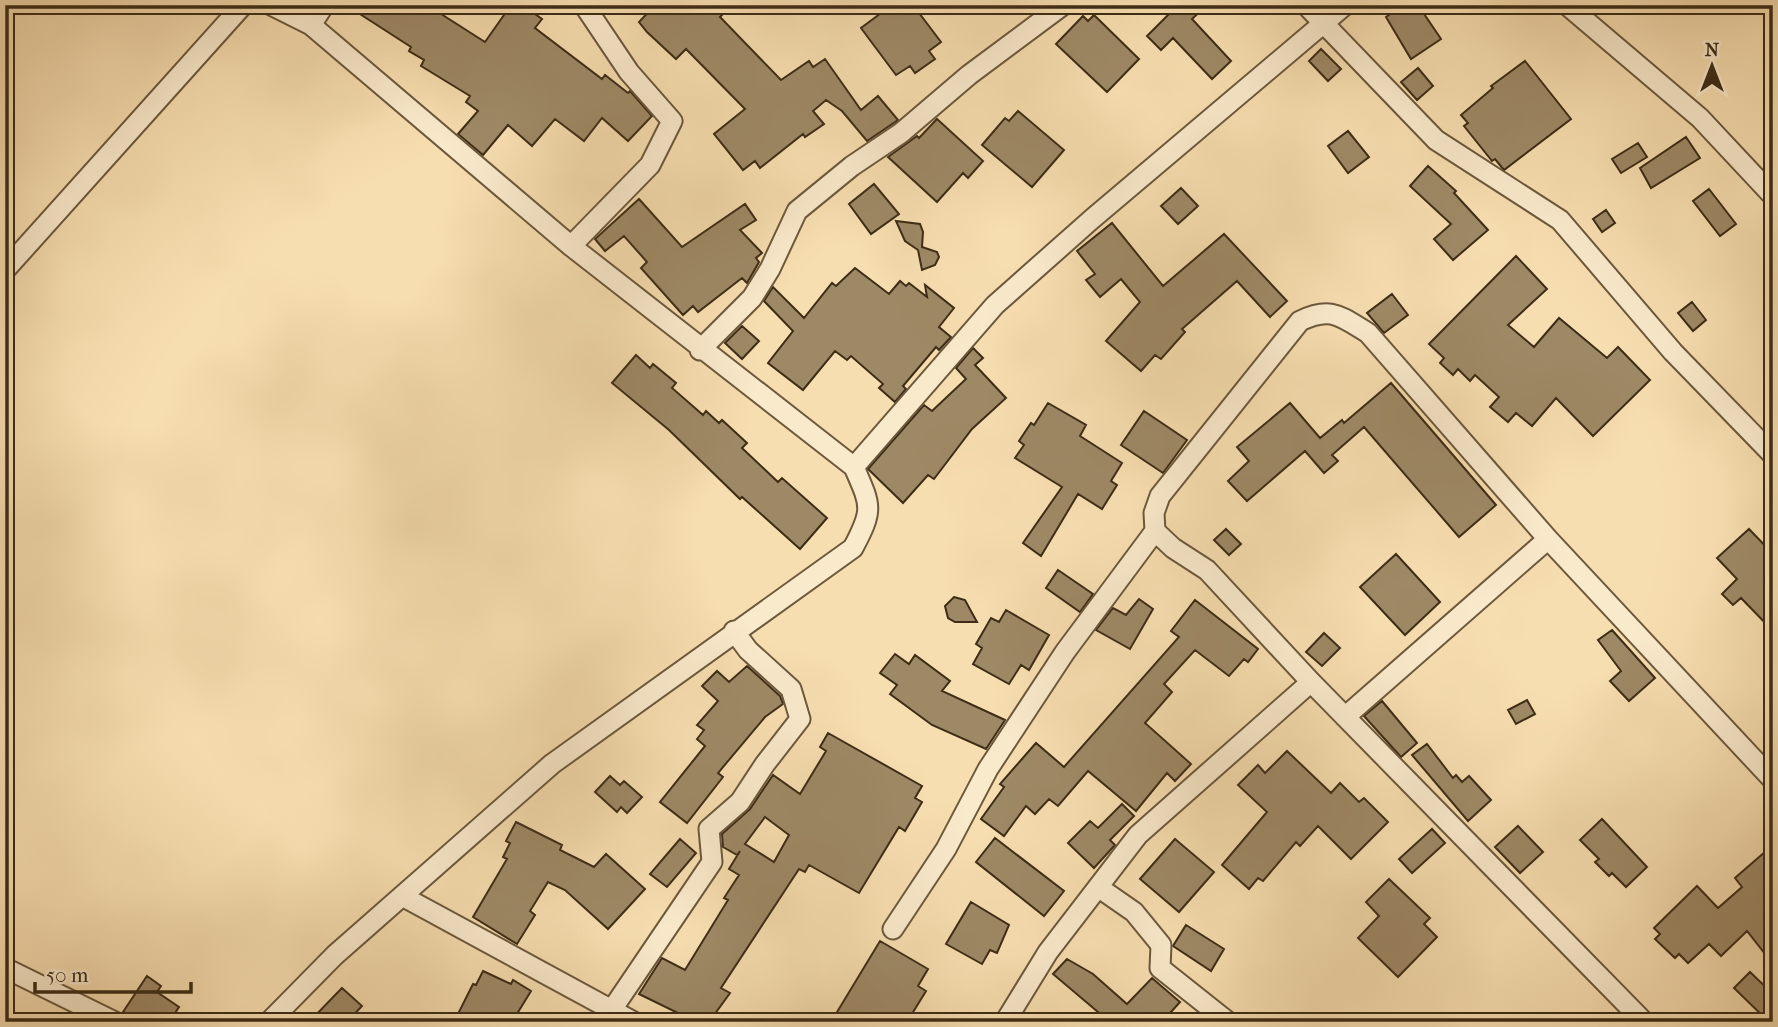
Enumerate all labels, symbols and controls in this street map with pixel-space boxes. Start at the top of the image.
north arrow [1676,32,1746,102]
text: N [1705,39,1720,61]
scale bar [35,950,191,994]
text: 50 m [46,963,89,987]

